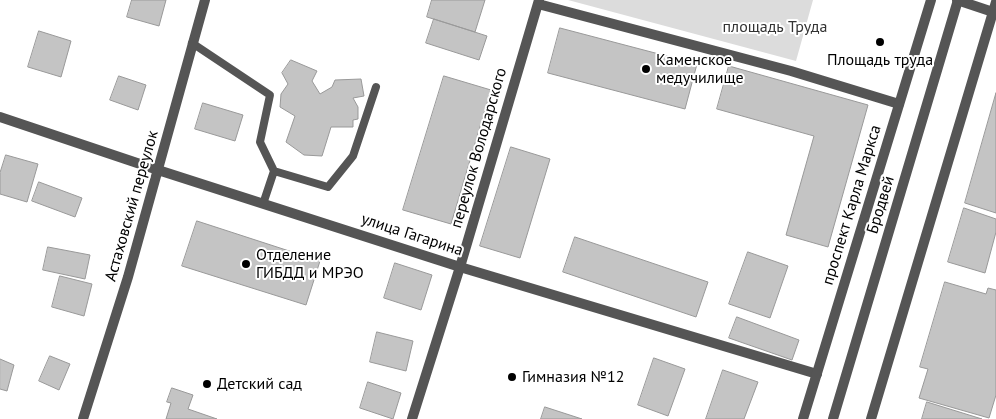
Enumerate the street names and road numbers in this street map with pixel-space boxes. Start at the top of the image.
street label: переулок Володарского [447,66,511,230]
street label: проспект Карла Маркса [818,123,886,287]
street label: Астаховский переулок [101,128,163,284]
street label: Бродвей [863,174,899,236]
street label: улица Гагарина [359,209,465,261]

